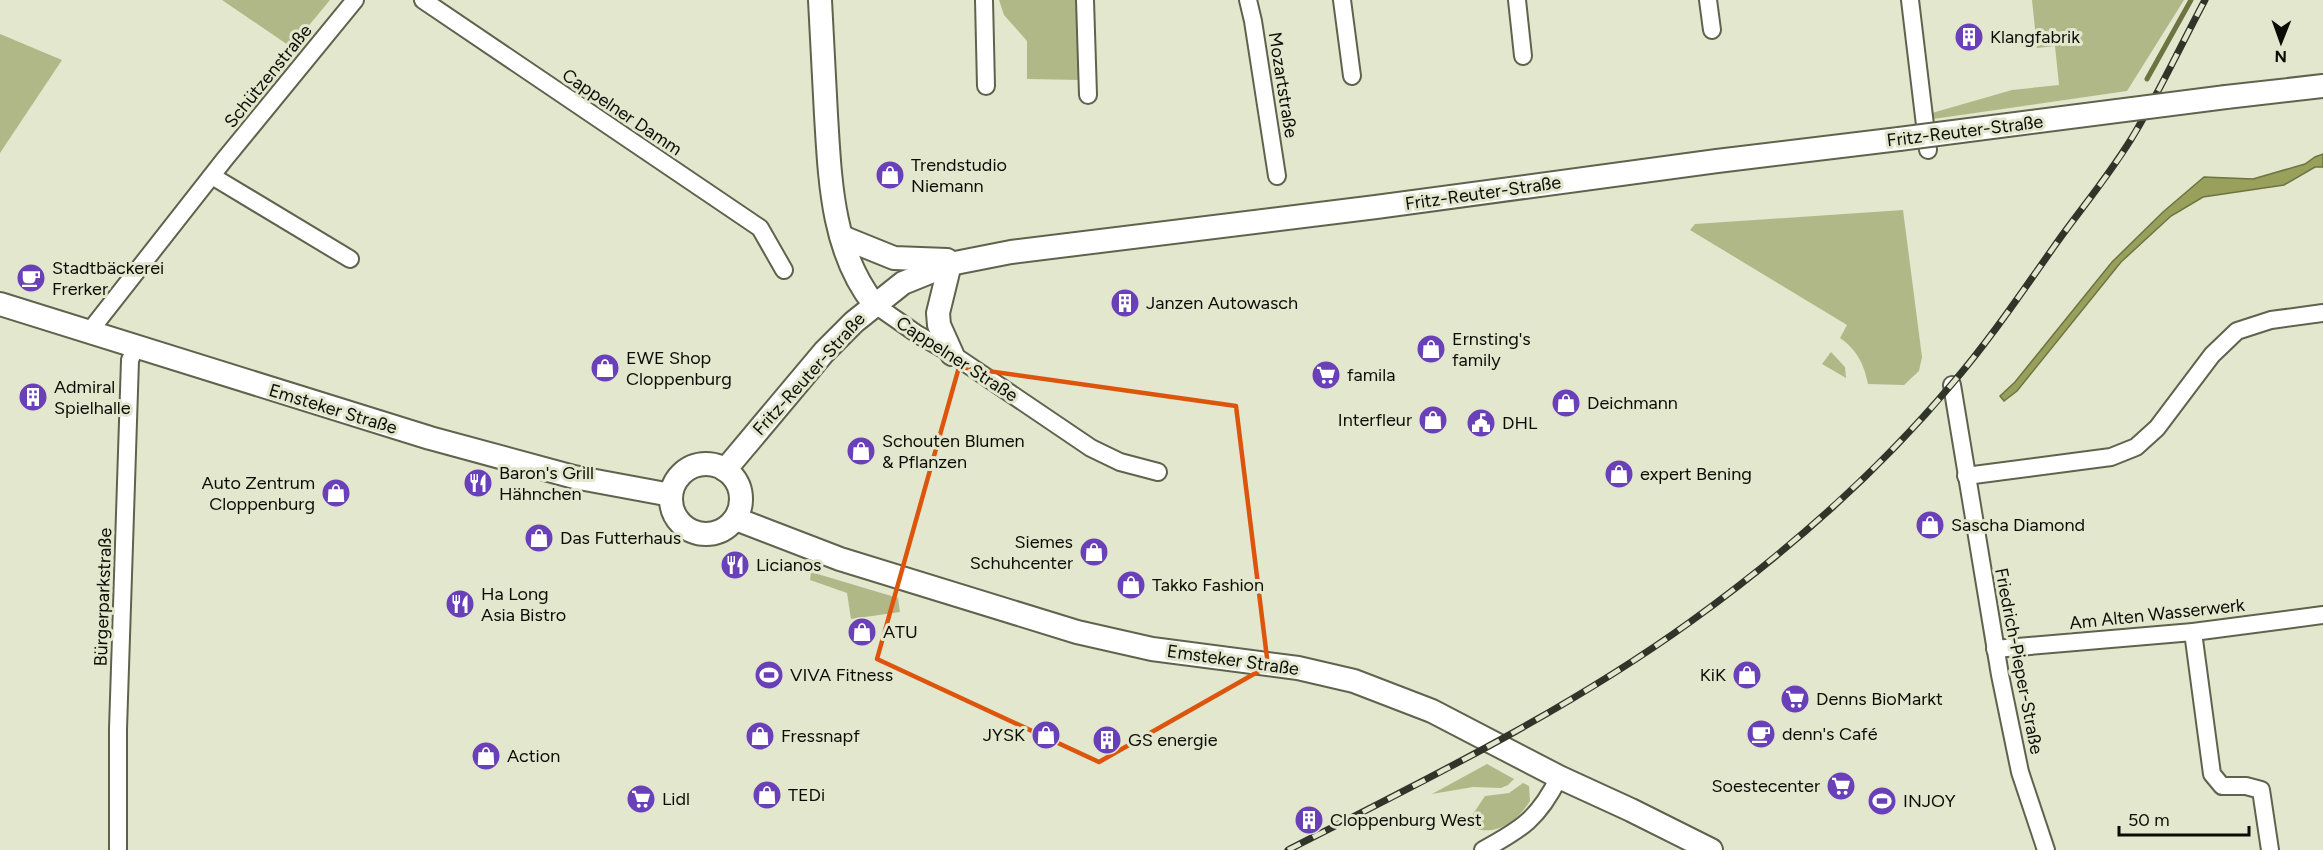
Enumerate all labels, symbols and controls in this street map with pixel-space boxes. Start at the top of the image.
north arrow [2251,12,2311,72]
street label: Schützenstraße [220,20,317,132]
building icon: Klangfabrik [1953,21,1985,53]
place label: Klangfabrik [1990,26,2080,48]
street label: Mozartstraße [1264,30,1302,140]
text: N [2274,47,2287,66]
street label: Cappelner Damm [558,64,686,160]
street label: Fritz-Reuter-Straße [1886,110,2045,152]
place label: Trendstudio Niemann [911,154,1007,197]
shop icon: Trendstudio Niemann [874,159,906,191]
street label: Fritz-Reuter-Straße [1404,171,1563,215]
place label: Stadtbäckerei Frerker [52,257,164,300]
cafe icon: Stadtbäckerei Frerker [15,262,47,294]
building icon: Janzen Autowasch [1109,287,1141,319]
place label: Janzen Autowasch [1146,292,1298,314]
street label: Fritz-Reuter-Straße [748,308,870,440]
street label: Cappelner Straße [892,311,1022,407]
place label: Ernsting's family [1452,328,1531,371]
shop icon: Ernsting's family [1415,333,1447,365]
place label: EWE Shop Cloppenburg [626,347,732,390]
shop icon: EWE Shop Cloppenburg [589,352,621,384]
supermarket icon: famila [1310,359,1342,391]
place label: famila [1347,364,1395,386]
place label: Admiral Spielhalle [54,376,131,419]
street label: Emsteker Straße [266,379,400,439]
building icon: Admiral Spielhalle [17,381,49,413]
shop icon: Deichmann [1550,387,1582,419]
place label: Deichmann [1587,392,1678,414]
shop icon: Interfleur [1417,404,1449,436]
public building icon: DHL [1465,407,1497,439]
place label: Interfleur [1338,409,1412,431]
place label: DHL [1502,412,1538,434]
place label: Schouten Blumen & Pflanzen [882,430,1025,473]
shop icon: Schouten Blumen & Pflanzen [845,435,877,467]
shop icon: expert Bening [1603,458,1635,490]
place label: Baron's Grill Hähnchen [499,462,594,505]
place label: expert Bening [1640,463,1752,485]
restaurant icon: Baron's Grill Hähnchen [462,467,494,499]
place label: Auto Zentrum Cloppenburg [201,472,315,515]
shop icon: Auto Zentrum Cloppenburg [320,477,352,509]
shop icon: Sascha Diamond [1914,509,1946,541]
place label: Sascha Diamond [1951,514,2085,536]
shop icon: Das Futterhaus [523,522,555,554]
street label: Bürgerparkstraße [90,527,116,667]
place label: Das Futterhaus [560,527,681,549]
place label: Siemes Schuhcenter [970,531,1073,574]
shop icon: Siemes Schuhcenter [1078,536,1110,568]
restaurant icon: Licianos [719,549,751,581]
place label: Licianos [756,554,822,576]
street label: Friedrich-Pieper-Straße [1990,566,2048,756]
shop icon: Takko Fashion [1115,569,1147,601]
place label: Takko Fashion [1152,574,1264,596]
place label: Ha Long Asia Bistro [481,583,566,626]
restaurant icon: Ha Long Asia Bistro [444,588,476,620]
street label: Am Alten Wasserwerk [2068,594,2246,634]
shop icon: ATU [846,616,878,648]
place label: ATU [883,621,918,643]
street label: Emsteker Straße [1166,640,1301,680]
sports icon: VIVA Fitness [753,659,785,691]
shop icon: KiK [1731,659,1763,691]
place label: VIVA Fitness [790,664,893,686]
place label: KiK [1700,664,1726,686]
supermarket icon: Denns BioMarkt [1779,683,1811,715]
place label: Denns BioMarkt [1816,688,1943,710]
cafe icon: denn's Café [1745,718,1777,750]
shop icon: JYSK [1030,719,1062,751]
shop icon: Fressnapf [744,720,776,752]
place label: denn's Café [1782,723,1878,745]
place label: JYSK [983,724,1025,746]
building icon: GS energie [1091,724,1123,756]
place label: Fressnapf [781,725,860,747]
place label: GS energie [1128,729,1218,751]
shop icon: Action [470,740,502,772]
place label: Action [507,745,560,767]
supermarket icon: Soestecenter [1825,770,1857,802]
place label: Soestecenter [1711,775,1820,797]
shop icon: TEDi [751,779,783,811]
supermarket icon: Lidl [625,783,657,815]
place label: TEDi [788,784,825,806]
sports icon: INJOY [1866,785,1898,817]
place label: Lidl [662,788,690,810]
place label: INJOY [1903,790,1956,812]
scale bar [2119,799,2250,837]
building icon: Cloppenburg West [1293,804,1325,836]
place label: Cloppenburg West [1330,809,1482,831]
text: 50 m [2128,809,2170,831]

